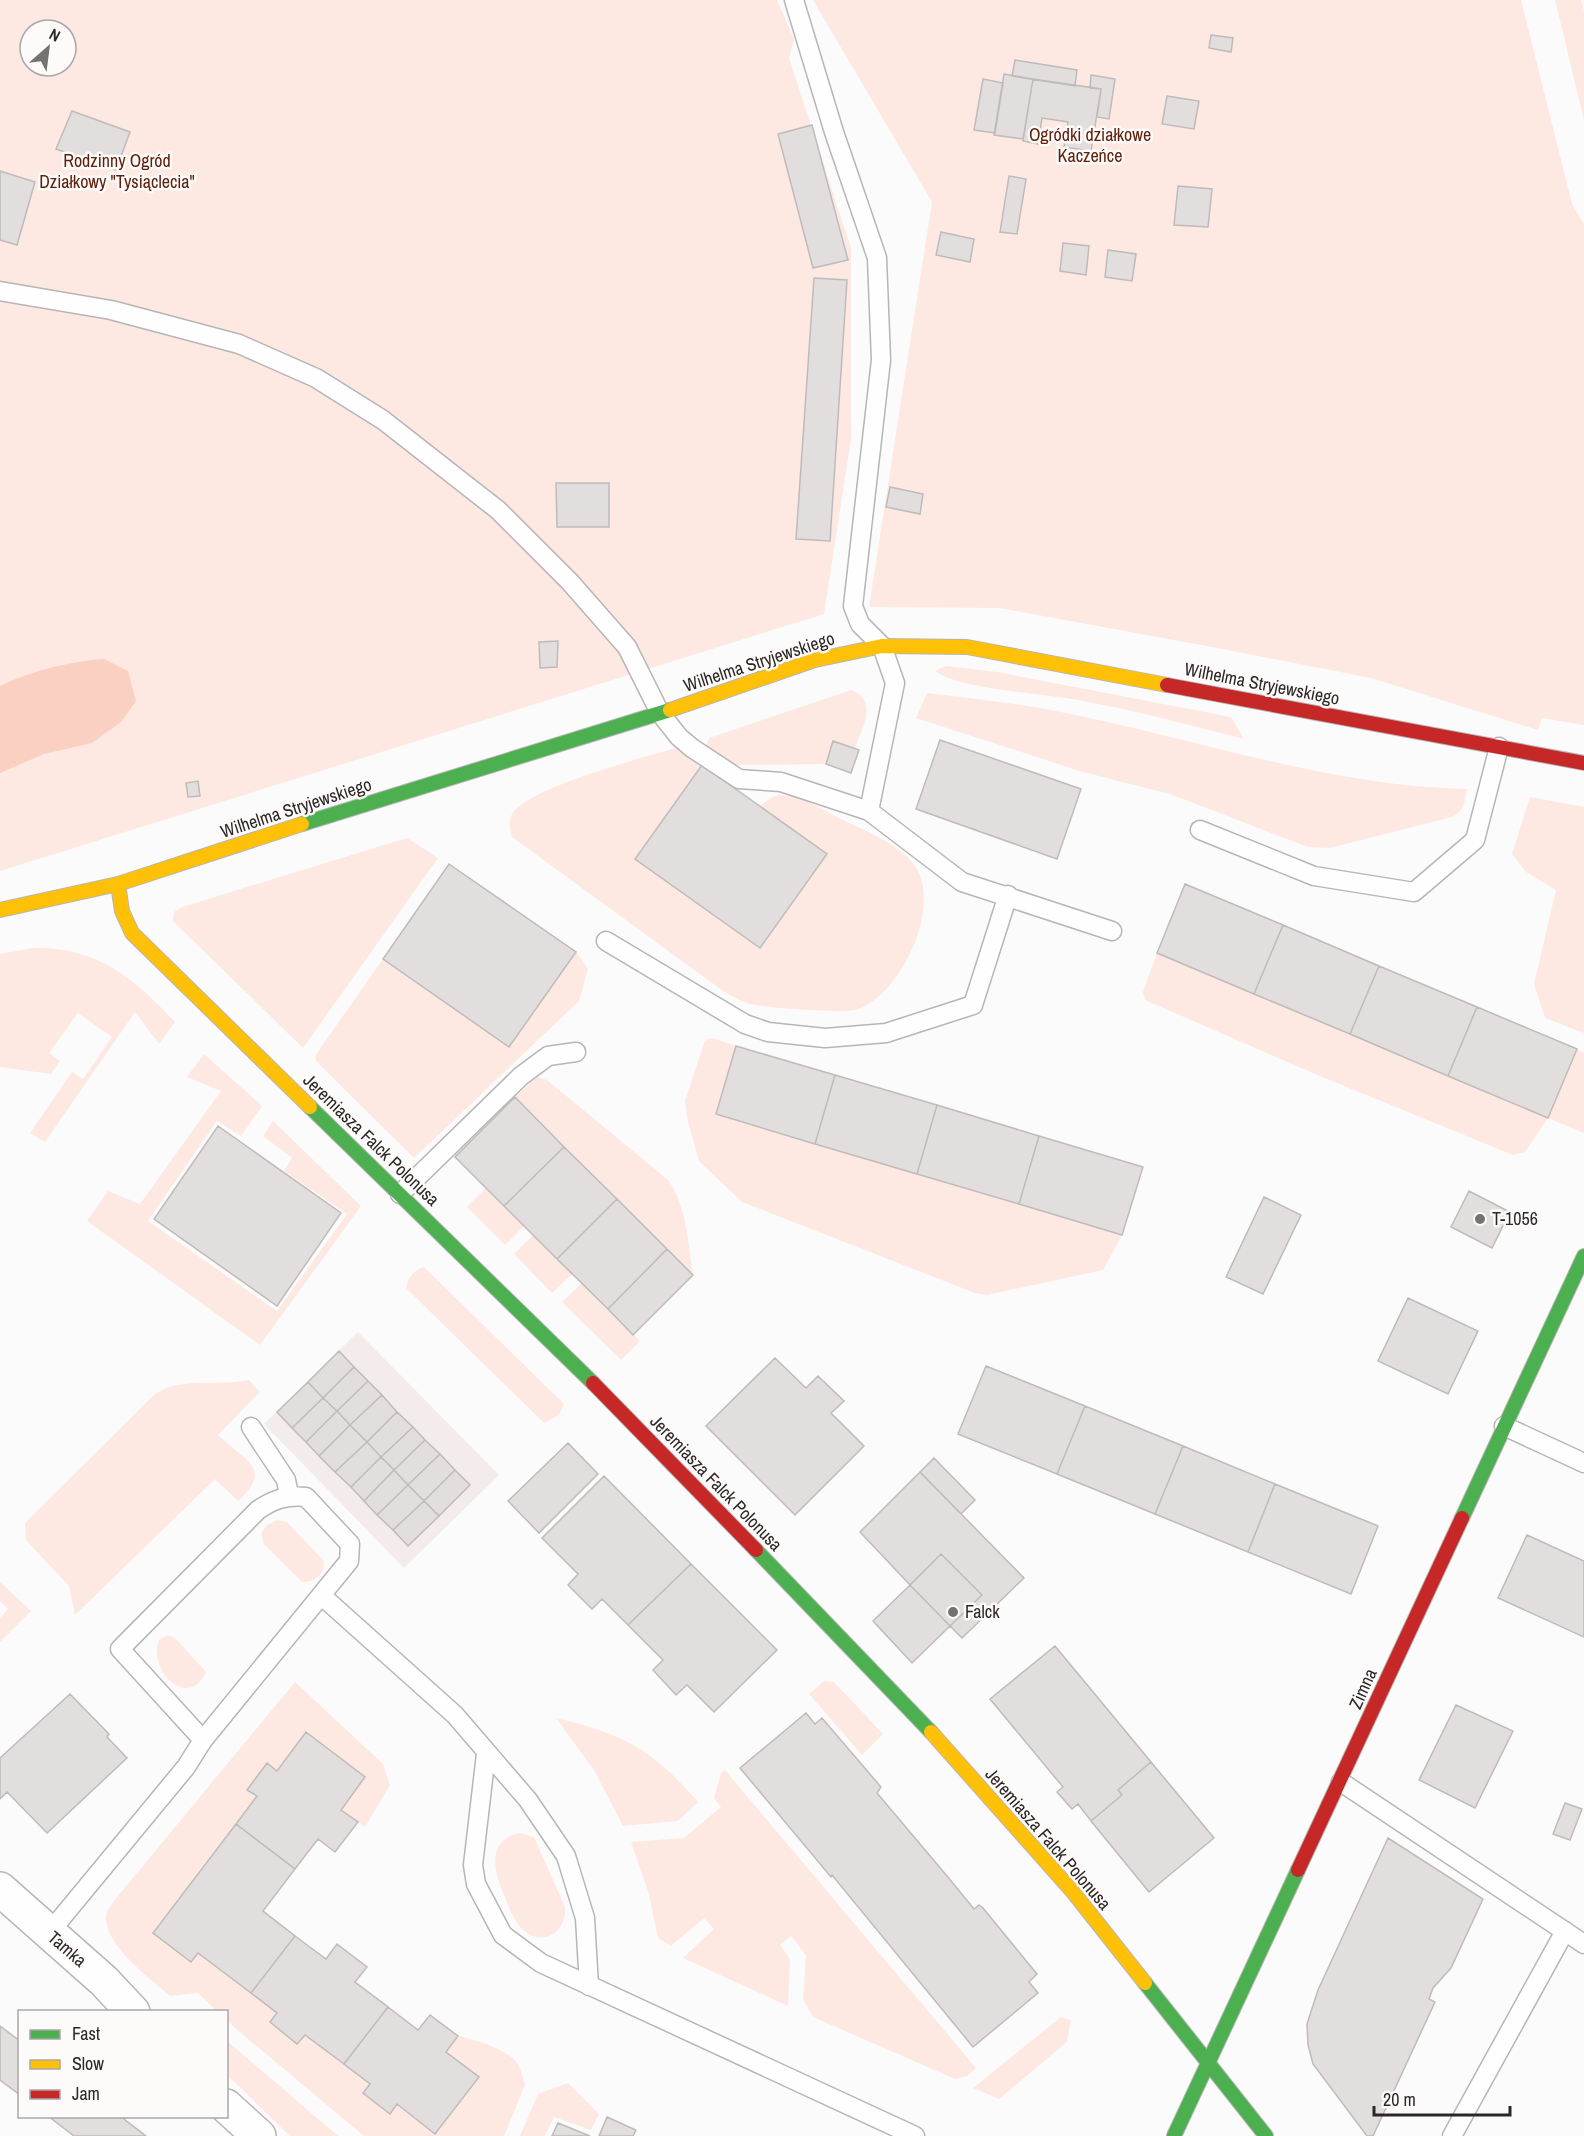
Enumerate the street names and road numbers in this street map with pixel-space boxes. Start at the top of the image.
street label: Wilhelma Stryjewskiego [680,625,838,698]
street label: Wilhelma Stryjewskiego [1182,656,1342,711]
street label: Wilhelma Stryjewskiego [217,771,375,844]
street label: Jeremiasza Falck Polonusa [298,1068,445,1211]
street label: Jeremiasza Falck Polonusa [645,1409,788,1556]
street label: Zimna [1343,1665,1382,1713]
street label: Jeremiasza Falck Polonusa [980,1762,1117,1915]
street label: Tamka [43,1925,92,1972]

